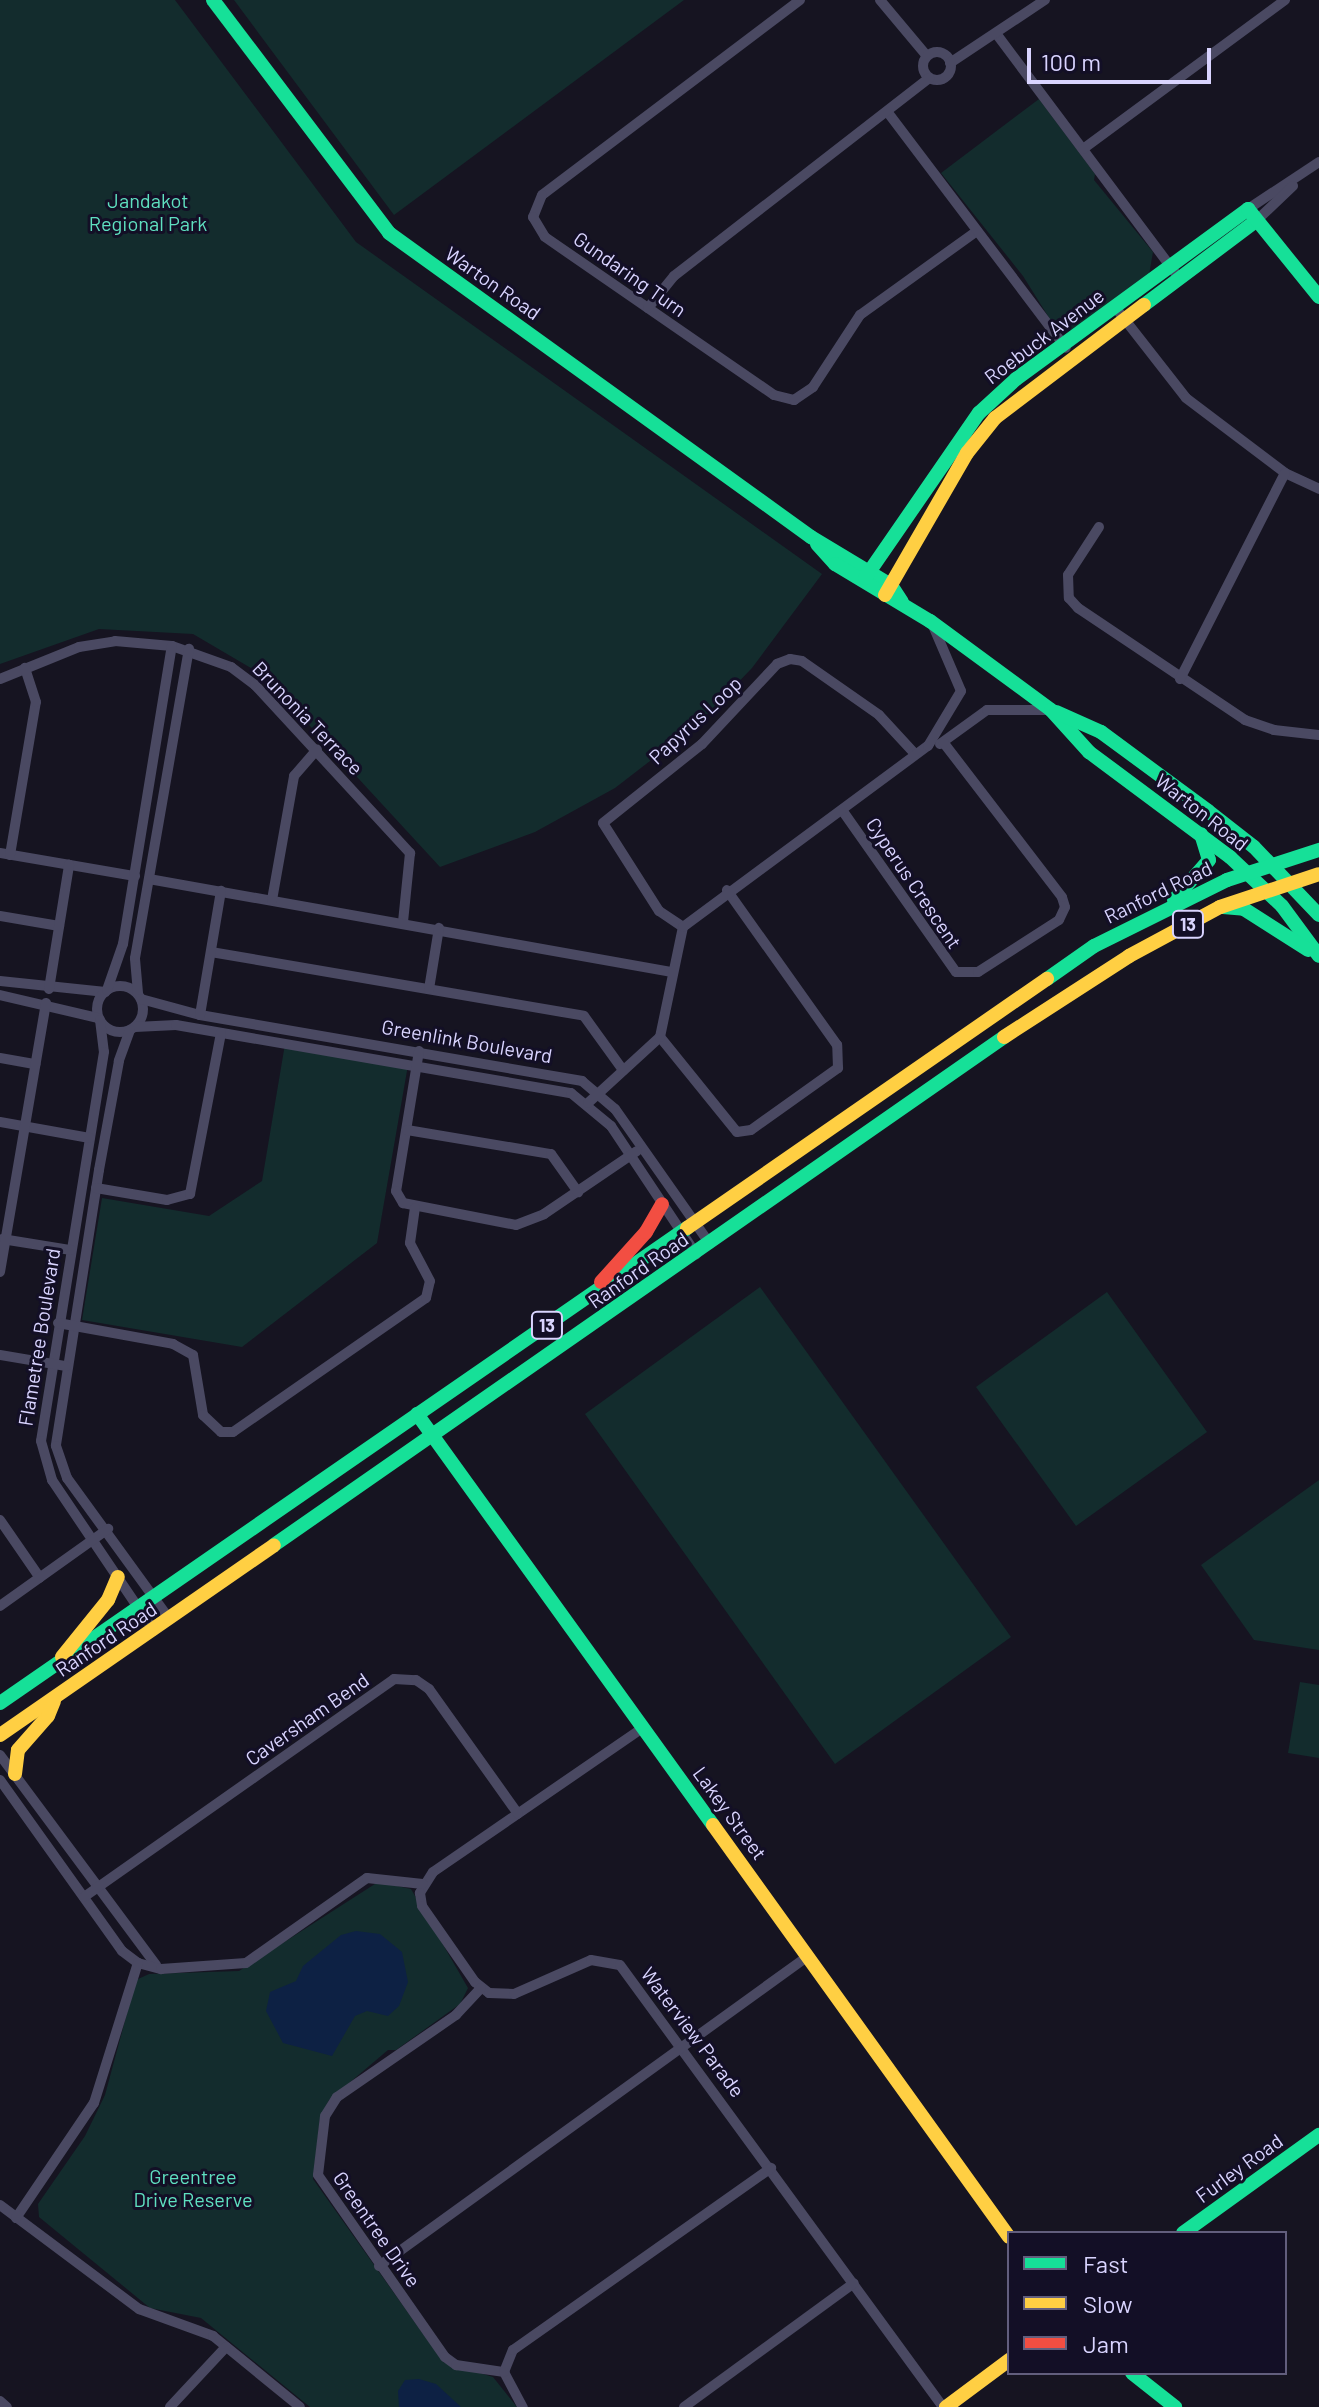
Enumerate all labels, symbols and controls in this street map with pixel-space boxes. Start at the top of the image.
scale bar [1031,32,1215,82]
text: 100 m [1041,47,1101,76]
park label: Jandakot Regional Park [89,189,207,236]
street label: Gundaring Turn [569,226,691,322]
street label: Warton Road [441,241,545,325]
street label: Roebuck Avenue [980,283,1108,389]
street label: Brunonia Terrace [248,656,368,780]
street label: Papyrus Loop [644,671,746,769]
street label: Warton Road [1151,768,1253,856]
street label: Cyperus Crescent [861,813,967,953]
street label: Ranford Road [1100,856,1216,928]
road number: 13 [1170,910,1206,938]
street label: Greenlink Boulevard [380,1014,554,1068]
street label: Ranford Road [583,1227,693,1313]
street label: Flametree Boulevard [13,1246,65,1428]
road number: 13 [529,1311,565,1339]
street label: Ranford Road [51,1596,161,1682]
street label: Caversham Bend [241,1668,373,1770]
street label: Lakey Street [688,1762,772,1864]
street label: Waterview Parade [636,1962,750,2102]
street label: Furley Road [1191,2128,1287,2208]
park label: Greentree Drive Reserve [133,2164,253,2211]
street label: Greentree Drive [328,2166,426,2292]
legend [1007,2231,1287,2375]
text: Fast [1083,2249,1128,2278]
text: Slow [1083,2289,1132,2318]
text: Jam [1083,2329,1129,2358]

